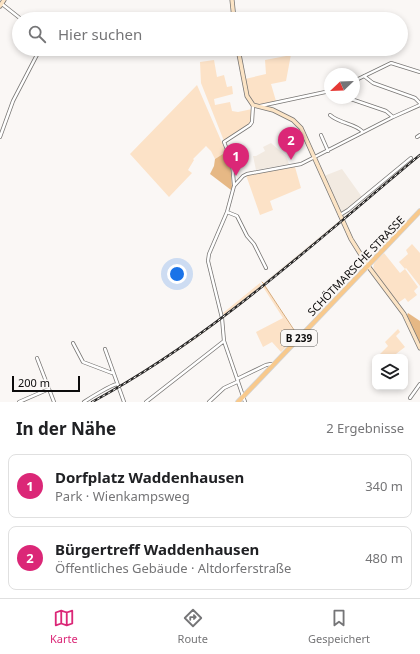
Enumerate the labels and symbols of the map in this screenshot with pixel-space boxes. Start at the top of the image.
north arrow [324,68,360,104]
pin: 2 [278,127,304,160]
pin: 1 [223,143,249,176]
street label: SCHÖTMARSCHE STRASSE [304,212,407,319]
your location [167,264,187,284]
road number: B 239 [281,330,317,346]
scale bar [12,374,80,393]

